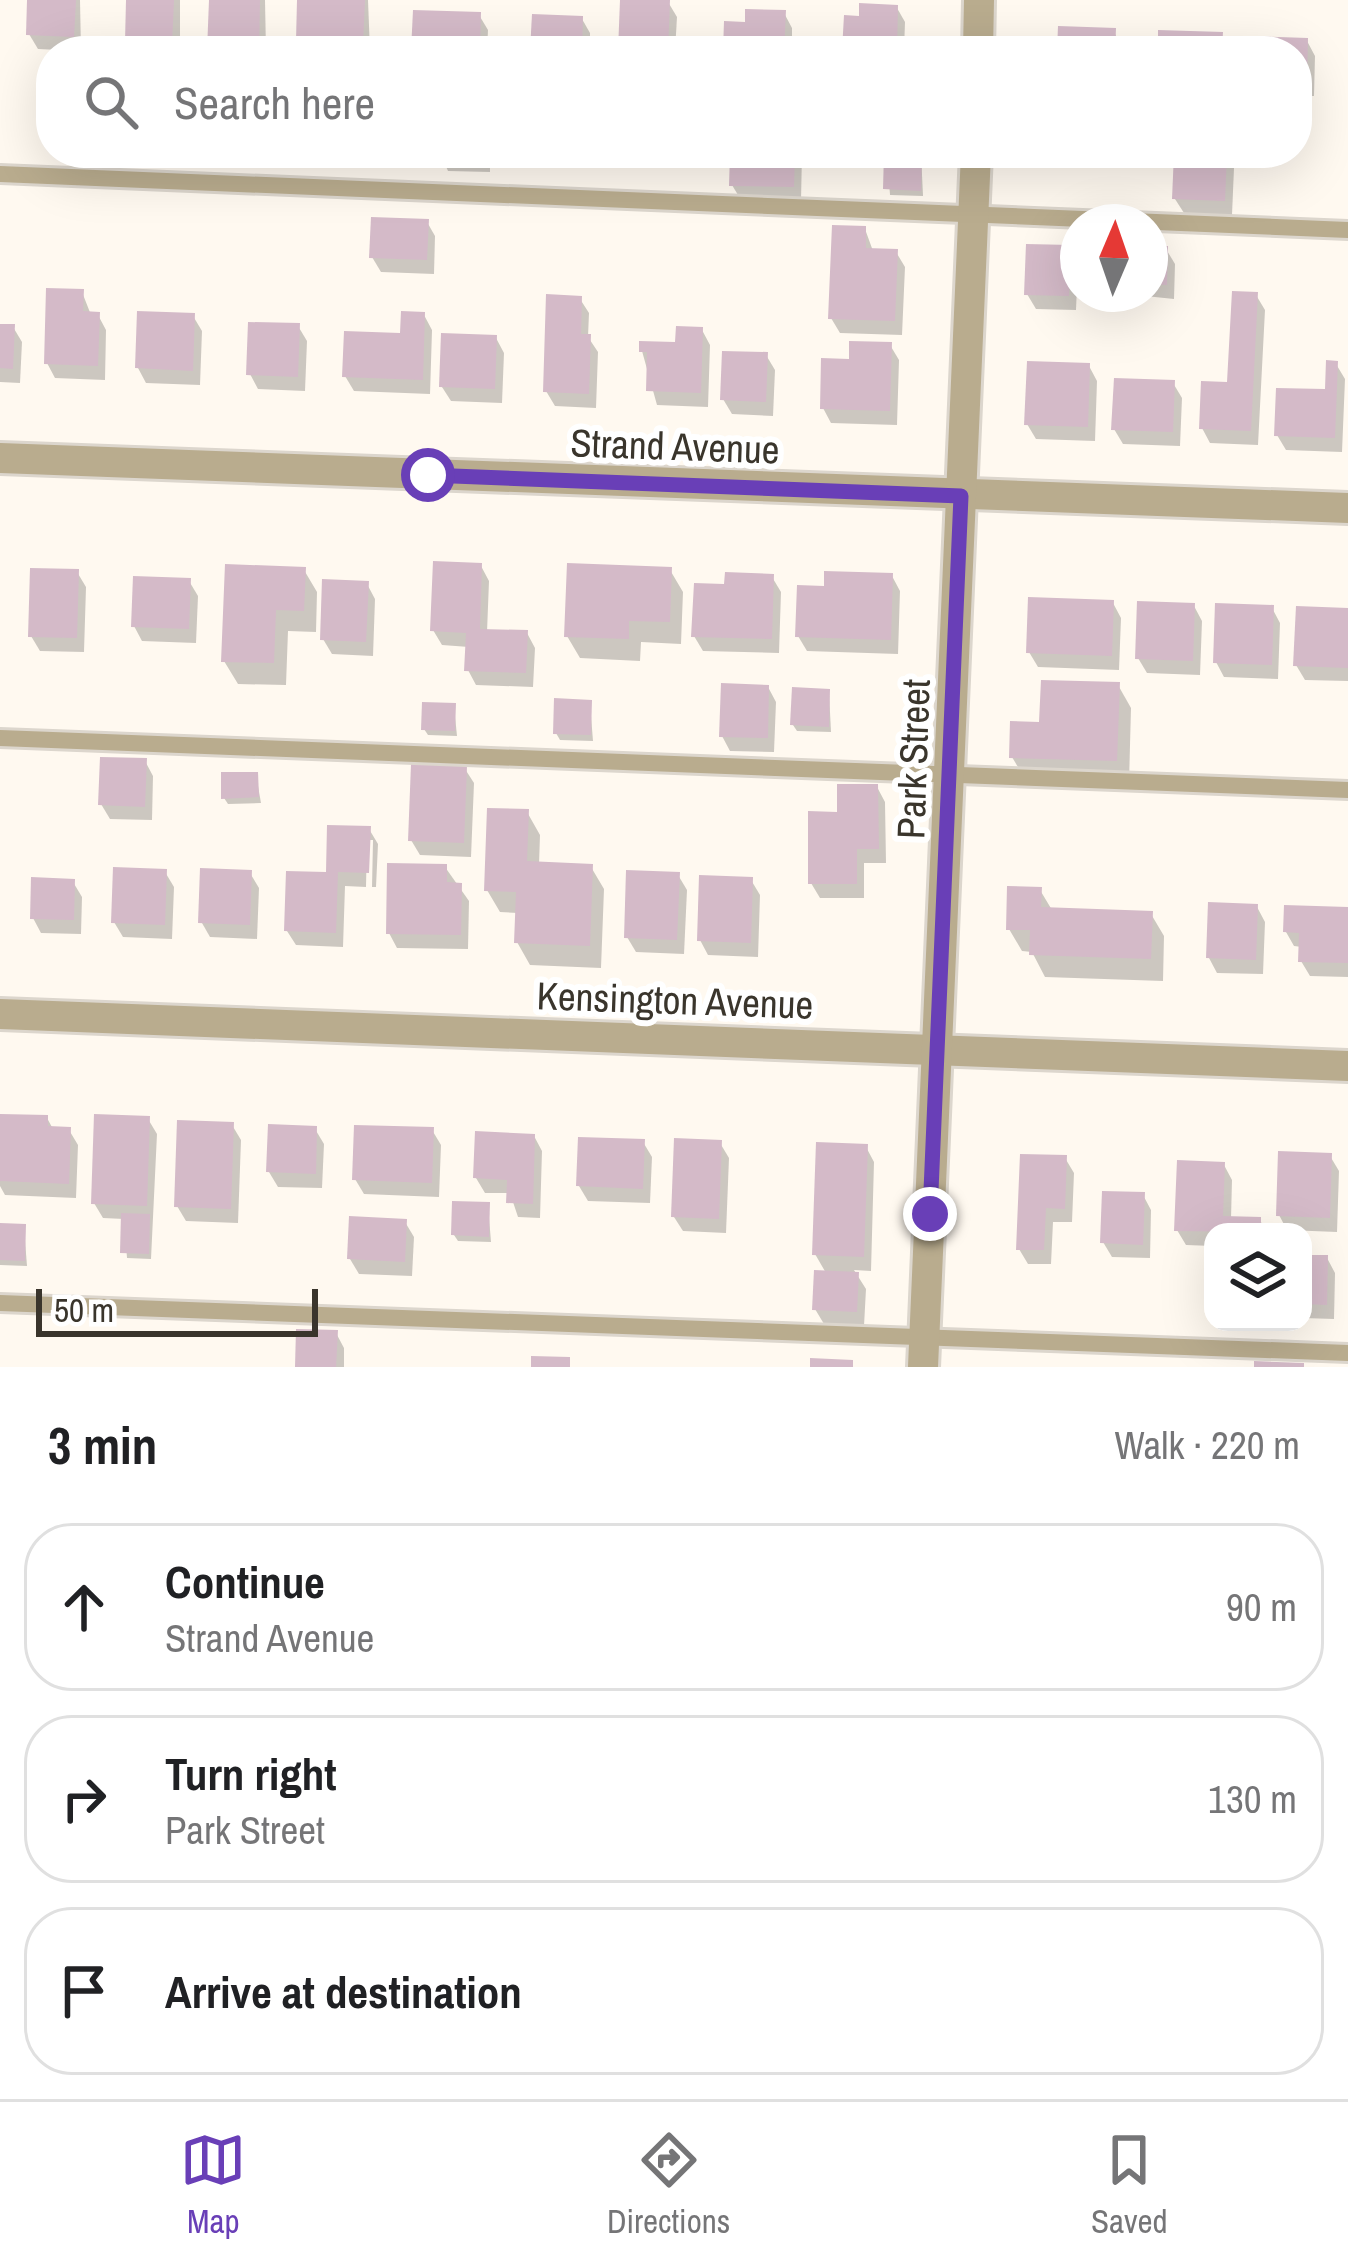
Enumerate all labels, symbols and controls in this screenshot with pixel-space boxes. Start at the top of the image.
search box [36,36,1312,168]
icon: search [78,69,144,135]
text: Search here [174,72,375,133]
north arrow [1060,204,1168,312]
street label: Strand Avenue [570,416,780,476]
route start [401,448,455,502]
street label: Park Street [884,678,942,840]
street label: Kensington Avenue [536,969,814,1031]
route end [903,1187,957,1241]
map controls [1204,1223,1312,1331]
button: layers [1204,1223,1312,1331]
scale bar [36,1283,318,1336]
text: 50 m [54,1288,114,1332]
text: 3 min [48,1411,157,1480]
text: Walk · 220 m [1115,1419,1300,1471]
text: Continue [165,1551,325,1612]
icon: ahead [51,1574,117,1640]
text: 90 m [1226,1581,1297,1633]
text: Strand Avenue [165,1612,374,1664]
text: Turn right [165,1743,337,1804]
icon: right [51,1766,117,1832]
text: 130 m [1208,1773,1297,1825]
text: Park Street [165,1804,325,1856]
icon: arrive [51,1958,117,2024]
text: Arrive at destination [165,1961,522,2022]
tab: Map [180,2127,246,2243]
tab: Directions [607,2127,730,2243]
tab: Saved [1091,2127,1168,2243]

